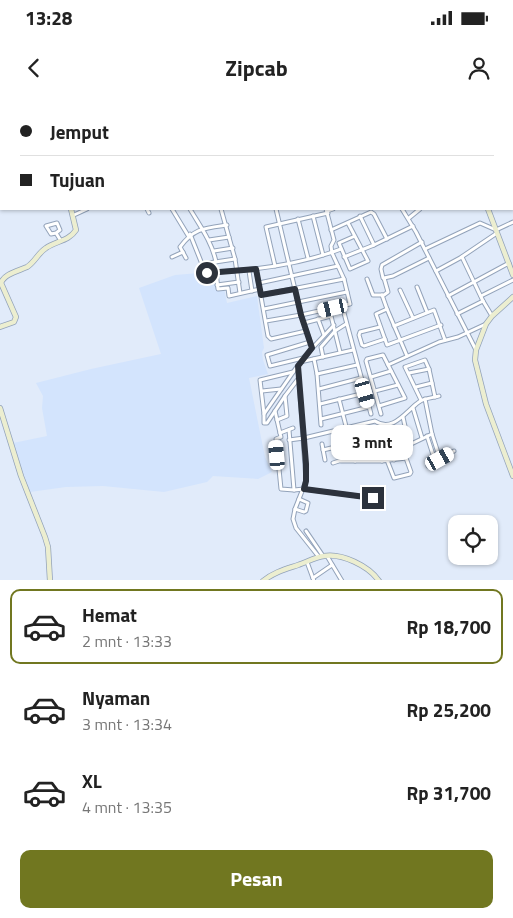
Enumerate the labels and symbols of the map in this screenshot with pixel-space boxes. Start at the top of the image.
route start [196,262,218,284]
car [316,297,349,319]
car [353,377,376,409]
callout: 3 mnt [332,426,414,460]
car [268,439,285,471]
car [423,445,456,473]
route end [362,487,384,509]

